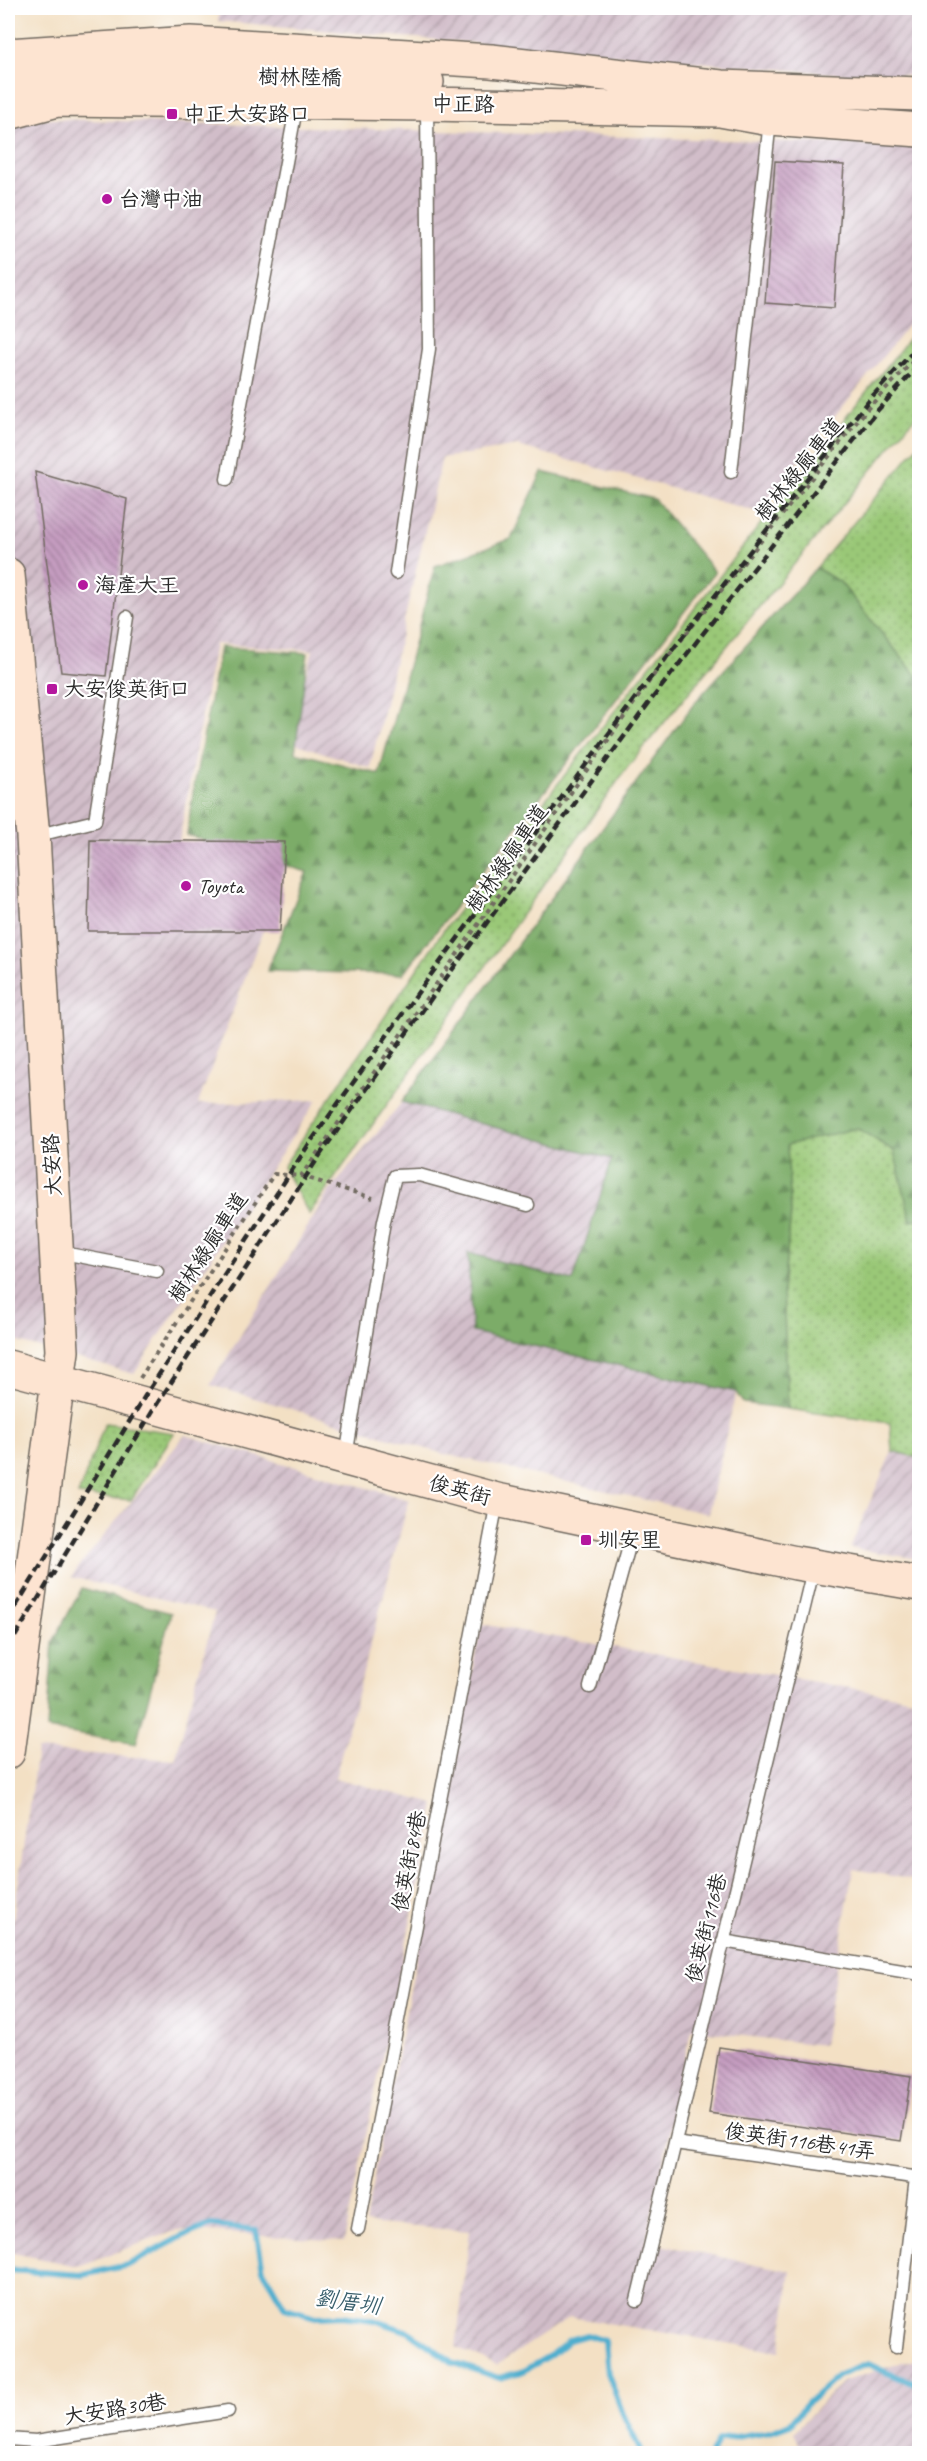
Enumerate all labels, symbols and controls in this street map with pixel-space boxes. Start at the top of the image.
street label: 樹林陸橋 [258,63,342,91]
street label: 中正路 [431,90,495,118]
place label: 中正大安路口 [184,101,310,127]
marker: 中正大安路口 [165,107,179,121]
place label: 台灣中油 [119,186,203,212]
marker: 台灣中油 [100,192,114,206]
street label: 樹林綠廊車道 [749,412,849,526]
place label: 海產大王 [95,572,179,598]
marker: 海產大王 [76,578,90,592]
place label: 大安俊英街口 [64,676,190,702]
marker: 大安俊英街口 [45,682,59,696]
street label: 樹林綠廊車道 [460,799,554,917]
place label: Toyota [198,873,245,899]
marker: Toyota [179,879,193,893]
street label: 大安路 [37,1133,67,1197]
street label: 樹林綠廊車道 [163,1187,253,1307]
street label: 俊英街 [426,1469,494,1511]
place label: 圳安里 [598,1527,661,1553]
marker: 圳安里 [579,1533,593,1547]
street label: 俊英街84巷 [386,1808,432,1914]
street label: 俊英街116巷 [680,1870,732,1986]
street label: 俊英街116巷41弄 [723,2118,877,2164]
water label: 劉厝圳 [313,2284,384,2321]
street label: 大安路30巷 [62,2388,168,2430]

